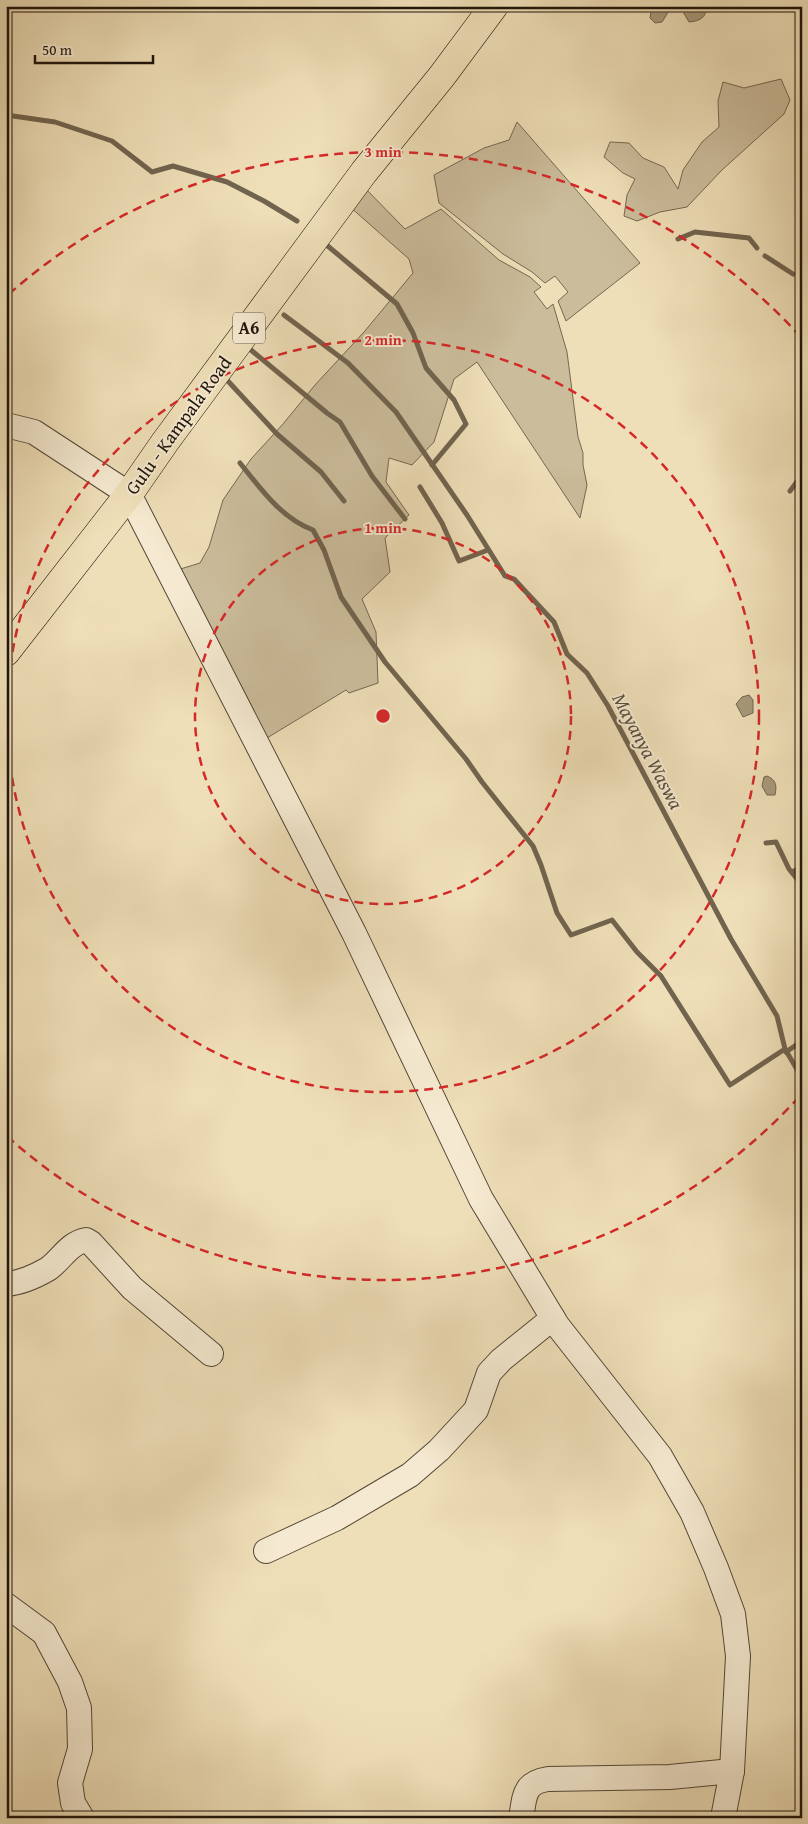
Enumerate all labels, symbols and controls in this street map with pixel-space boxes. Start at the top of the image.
scale bar [35,32,152,64]
text: 50 m [42,39,73,60]
text: 3 min [364,141,402,162]
road number: A6 [233,312,265,343]
text: 2 min [364,329,402,350]
street label: Gulu - Kampala Road [118,349,238,500]
text: 1 min [364,517,402,538]
water label: Mayanya Waswa [606,687,692,815]
centre of rings [374,707,392,725]

